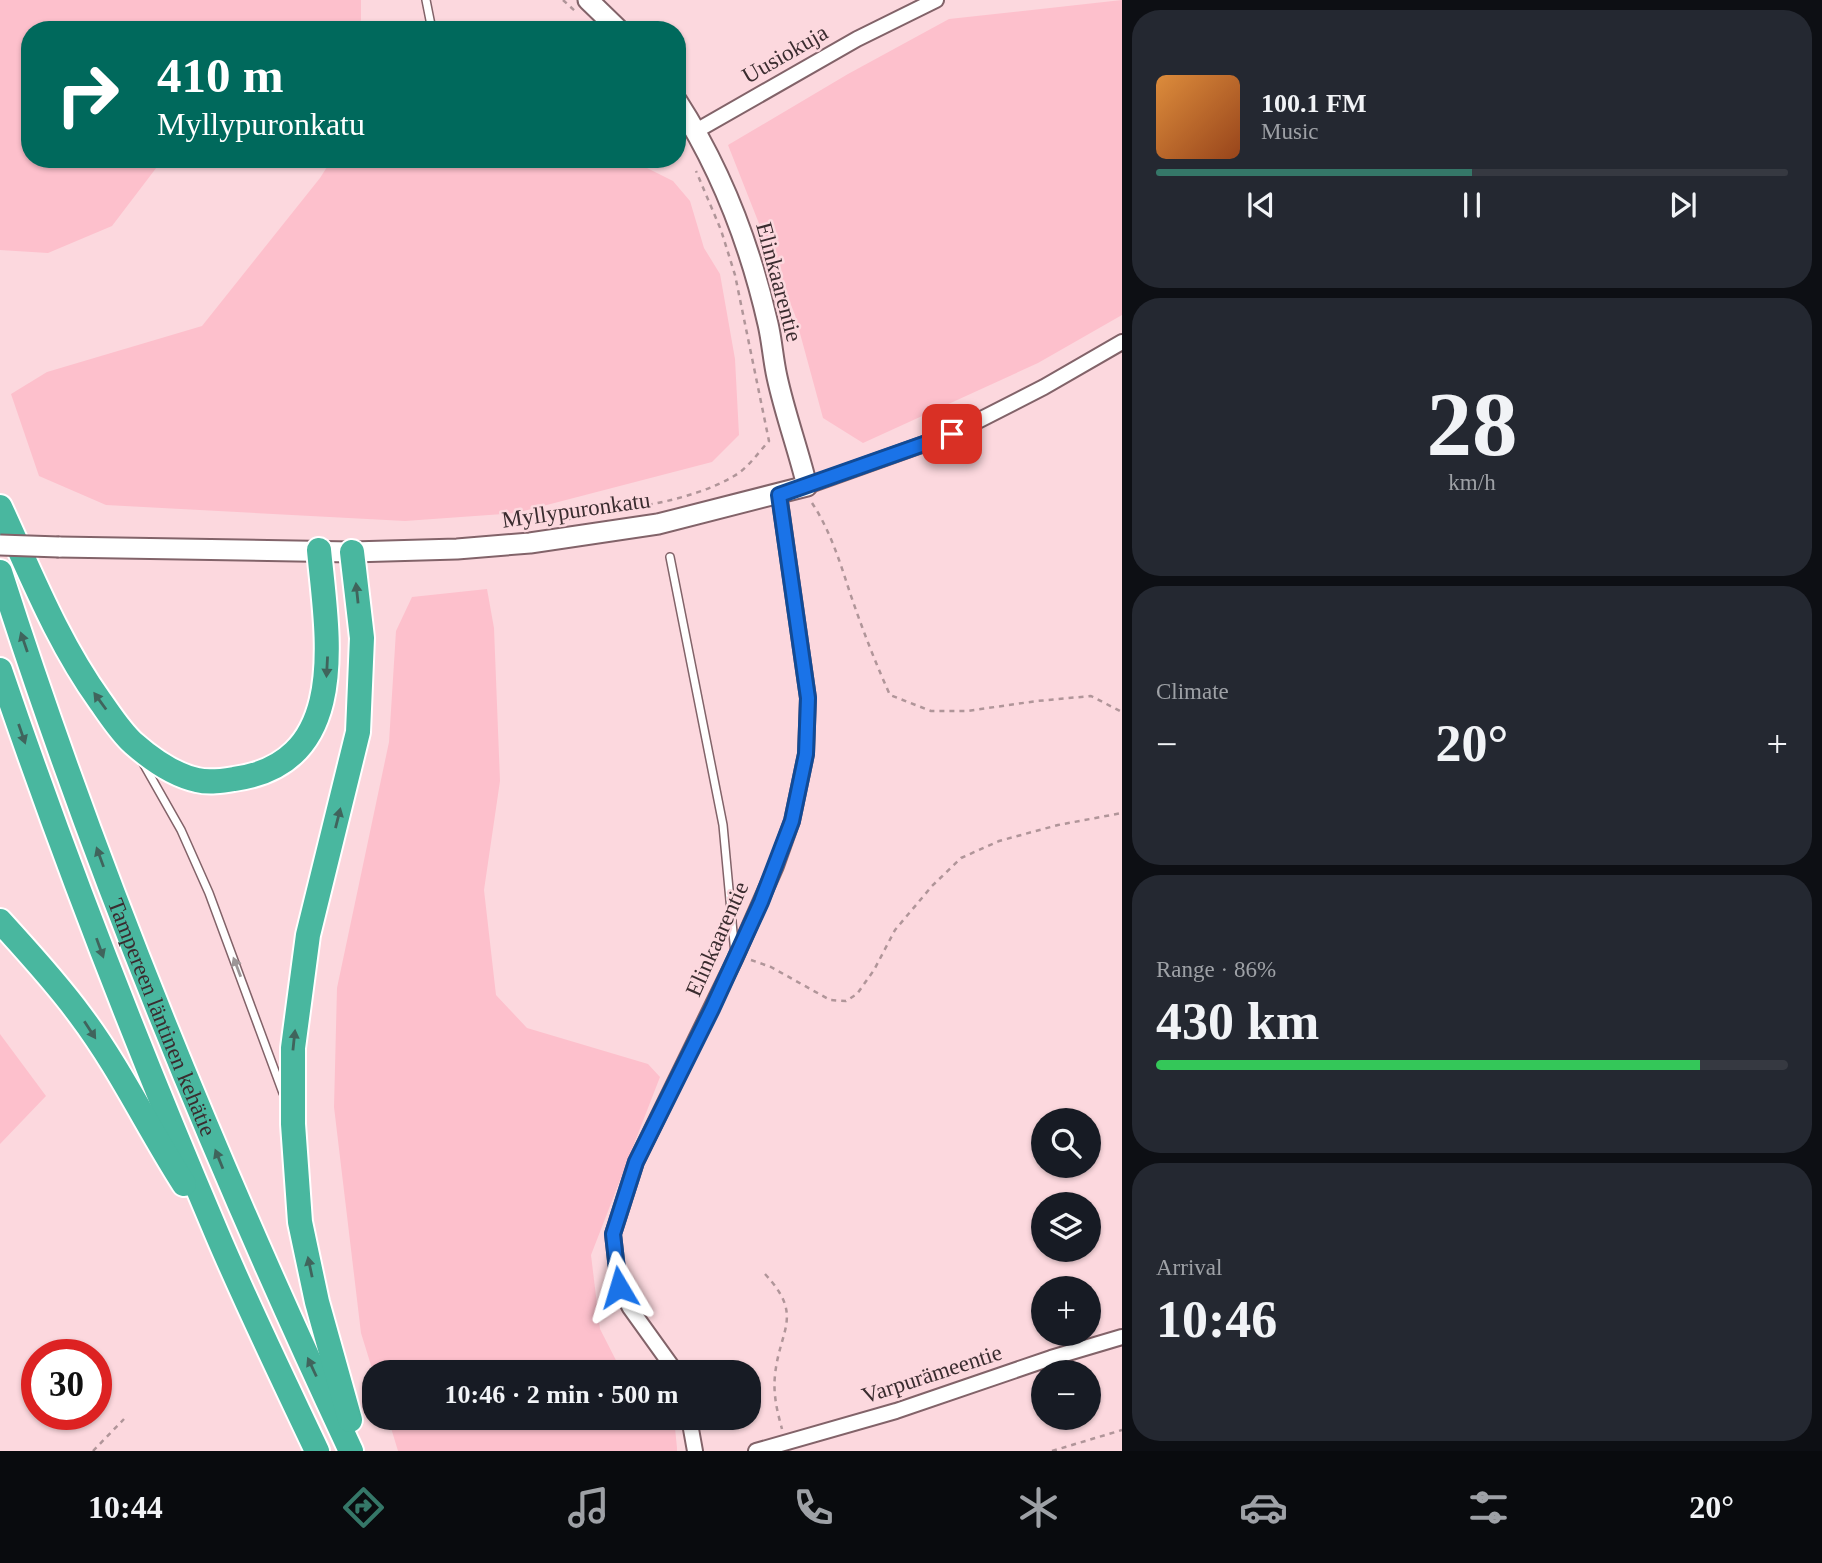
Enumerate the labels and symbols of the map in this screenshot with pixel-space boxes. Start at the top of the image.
street label: Uusiokuja [738,20,832,88]
street label: Elinkaarentie [751,220,807,344]
pin [922,404,982,464]
street label: Myllypuronkatu [500,487,652,533]
one-way arrow [351,582,362,604]
one-way arrow [18,632,29,653]
one-way arrow [322,656,333,678]
one-way arrow [93,692,107,710]
one-way arrow [17,724,28,745]
one-way arrow [333,806,344,828]
one-way arrow [94,846,105,867]
street label: Elinkaarentie [681,878,753,1000]
street label: Tampereen läntinen kehätie [103,895,221,1140]
one-way arrow [95,937,106,958]
one-way arrow [232,957,243,978]
one-way arrow [84,1021,97,1040]
one-way arrow [289,1029,300,1051]
one-way arrow [214,1149,225,1170]
position arrow [582,1250,656,1324]
one-way arrow [304,1256,315,1278]
speed limit sign: 30 [21,1339,112,1430]
street label: Varpurämeentie [859,1340,1005,1408]
one-way arrow [306,1357,318,1377]

